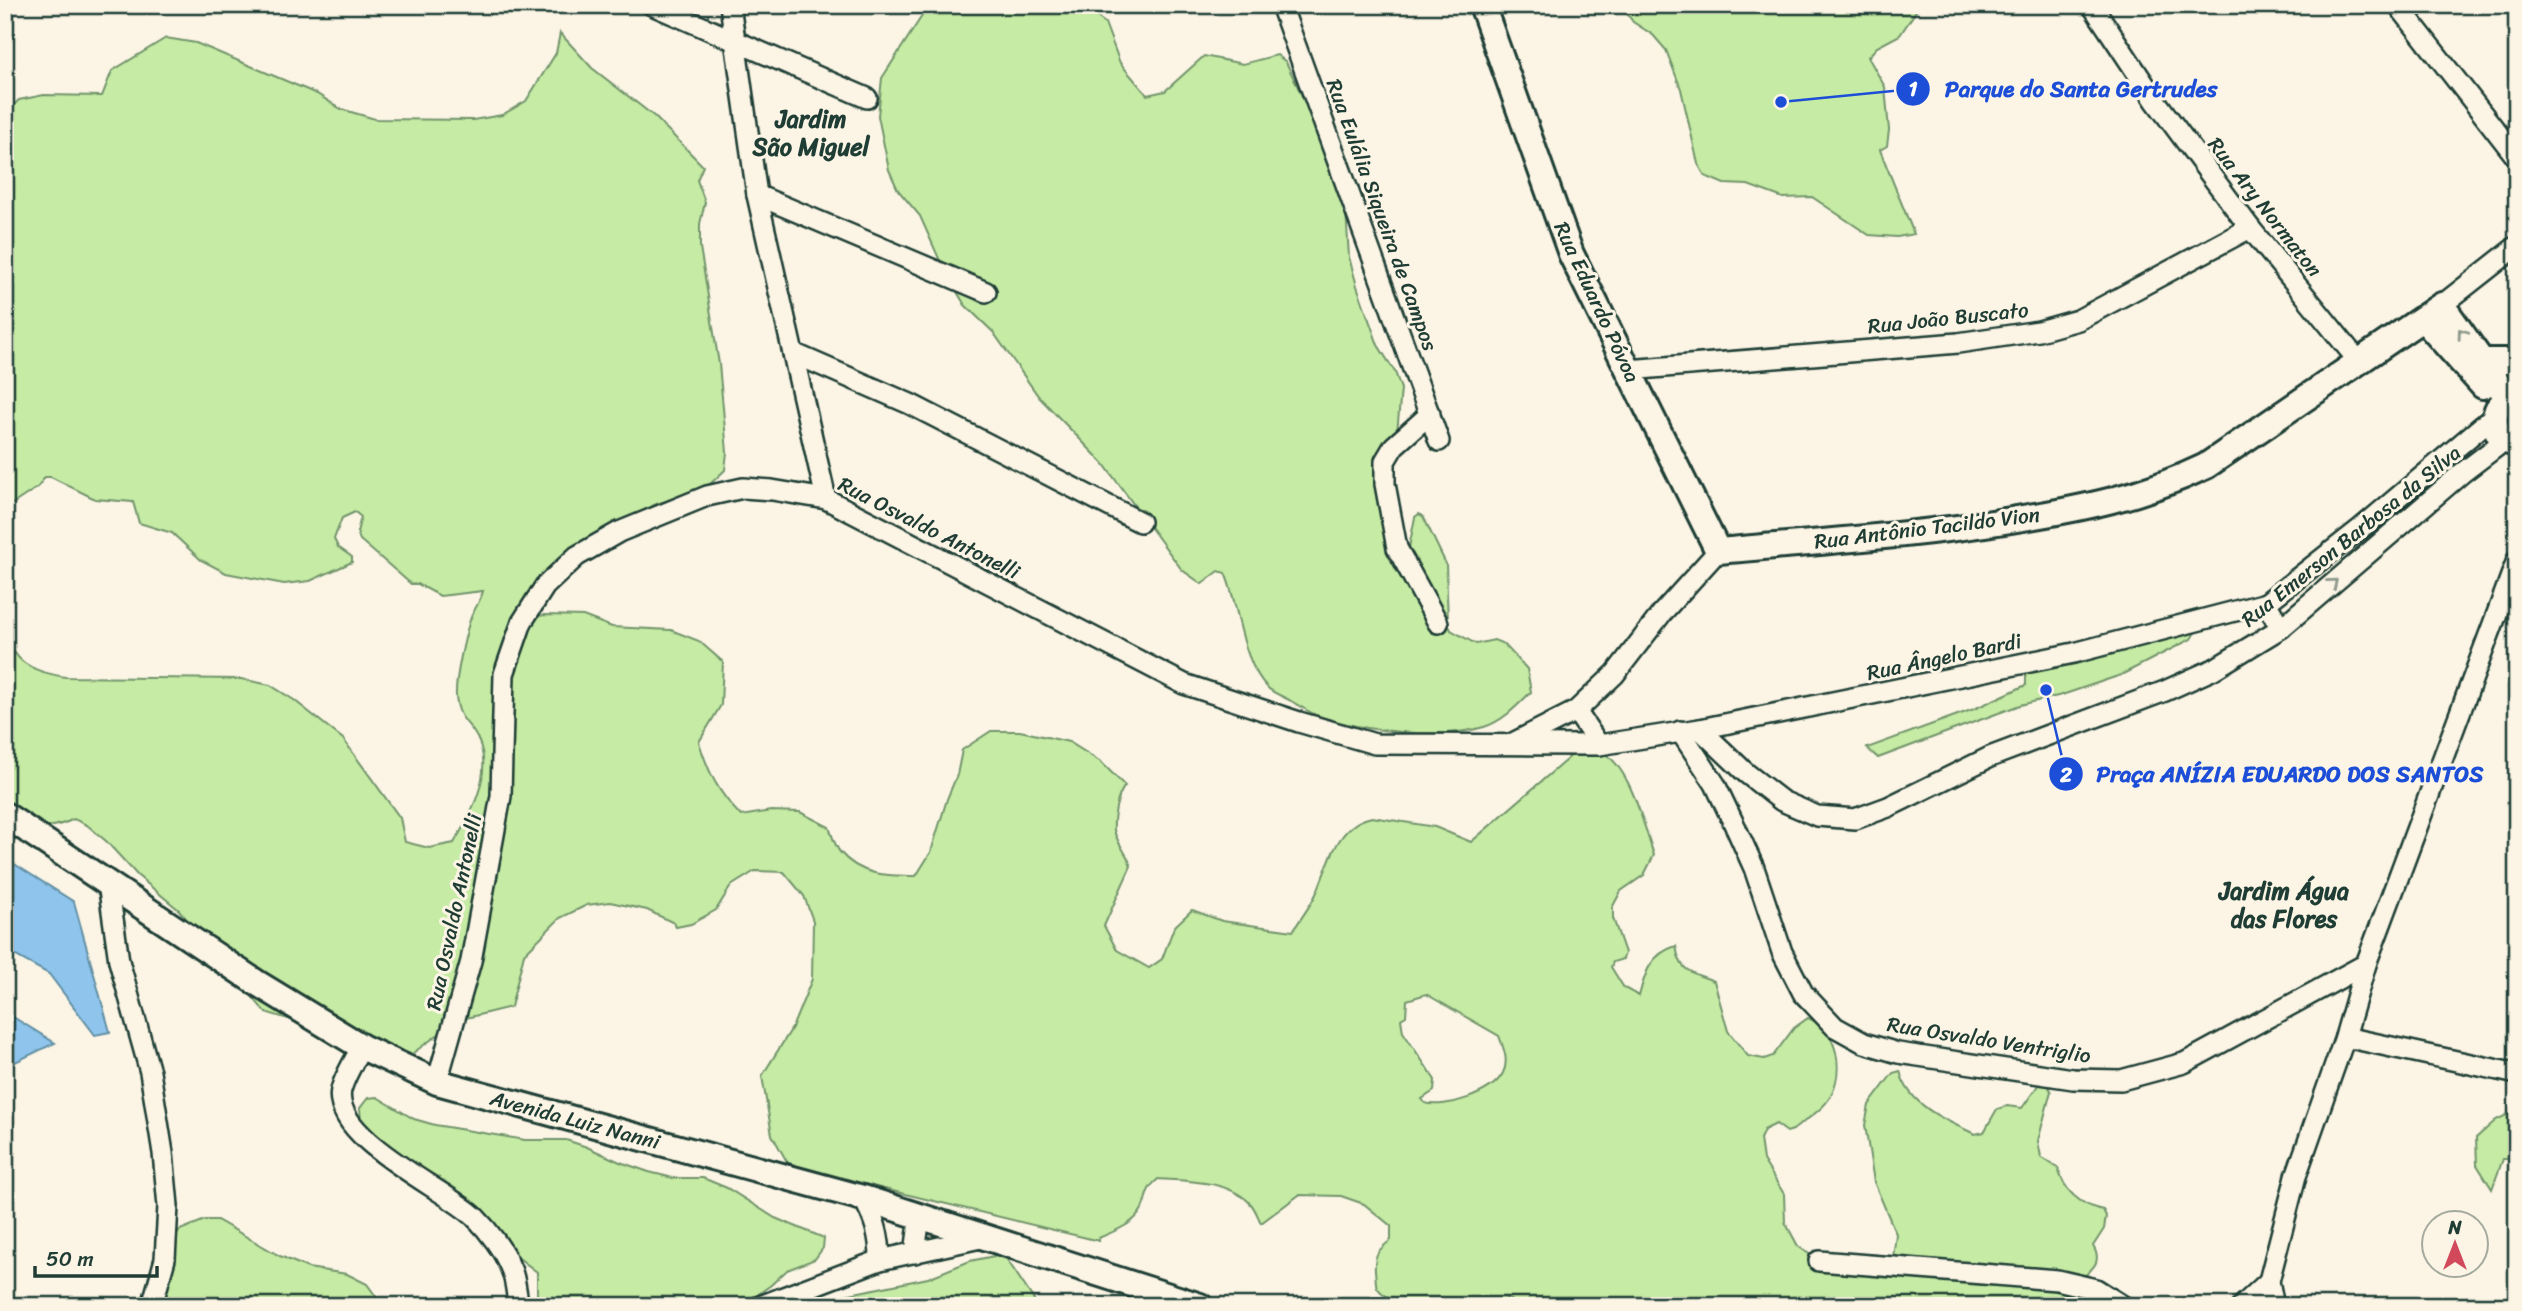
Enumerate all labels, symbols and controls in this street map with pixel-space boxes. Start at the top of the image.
callout: Parque do Santa Gertrudes [1896,67,2231,111]
text: Parque do Santa Gertrudes [1945,69,2219,110]
text: 1 [1908,70,1918,108]
street label: Rua Eulália Siqueira de Campos [1315,73,1449,357]
district label: Jardim São Miguel [752,98,871,168]
street label: Rua Ary Normaton [2198,128,2332,286]
street label: Rua Eduardo Póvoa [1543,215,1651,389]
street label: Rua João Buscato [1866,291,2031,345]
one-way arrow [2458,328,2470,341]
street label: Rua Emerson Barbosa da Silva [2232,435,2470,637]
street label: Rua Osvaldo Antonelli [831,466,1028,591]
street label: Rua Antônio Tacildo Vion [1812,495,2042,561]
one-way arrow [2325,579,2337,592]
street label: Rua Ângelo Bardi [1863,622,2026,692]
callout: Praça ANÍZIA EDUARDO DOS SANTOS [2048,752,2497,796]
text: Praça ANÍZIA EDUARDO DOS SANTOS [2096,754,2484,795]
text: 2 [2059,756,2072,794]
street label: Rua Osvaldo Antonelli [415,809,494,1014]
district label: Jardim Água das Flores [2217,870,2349,940]
street label: Rua Osvaldo Ventriglio [1884,1005,2094,1075]
street label: Avenida Luiz Nanni [485,1079,665,1161]
north arrow [2420,1210,2490,1280]
text: N [2447,1211,2462,1244]
scale bar [35,1234,158,1278]
text: 50 m [46,1240,94,1278]

